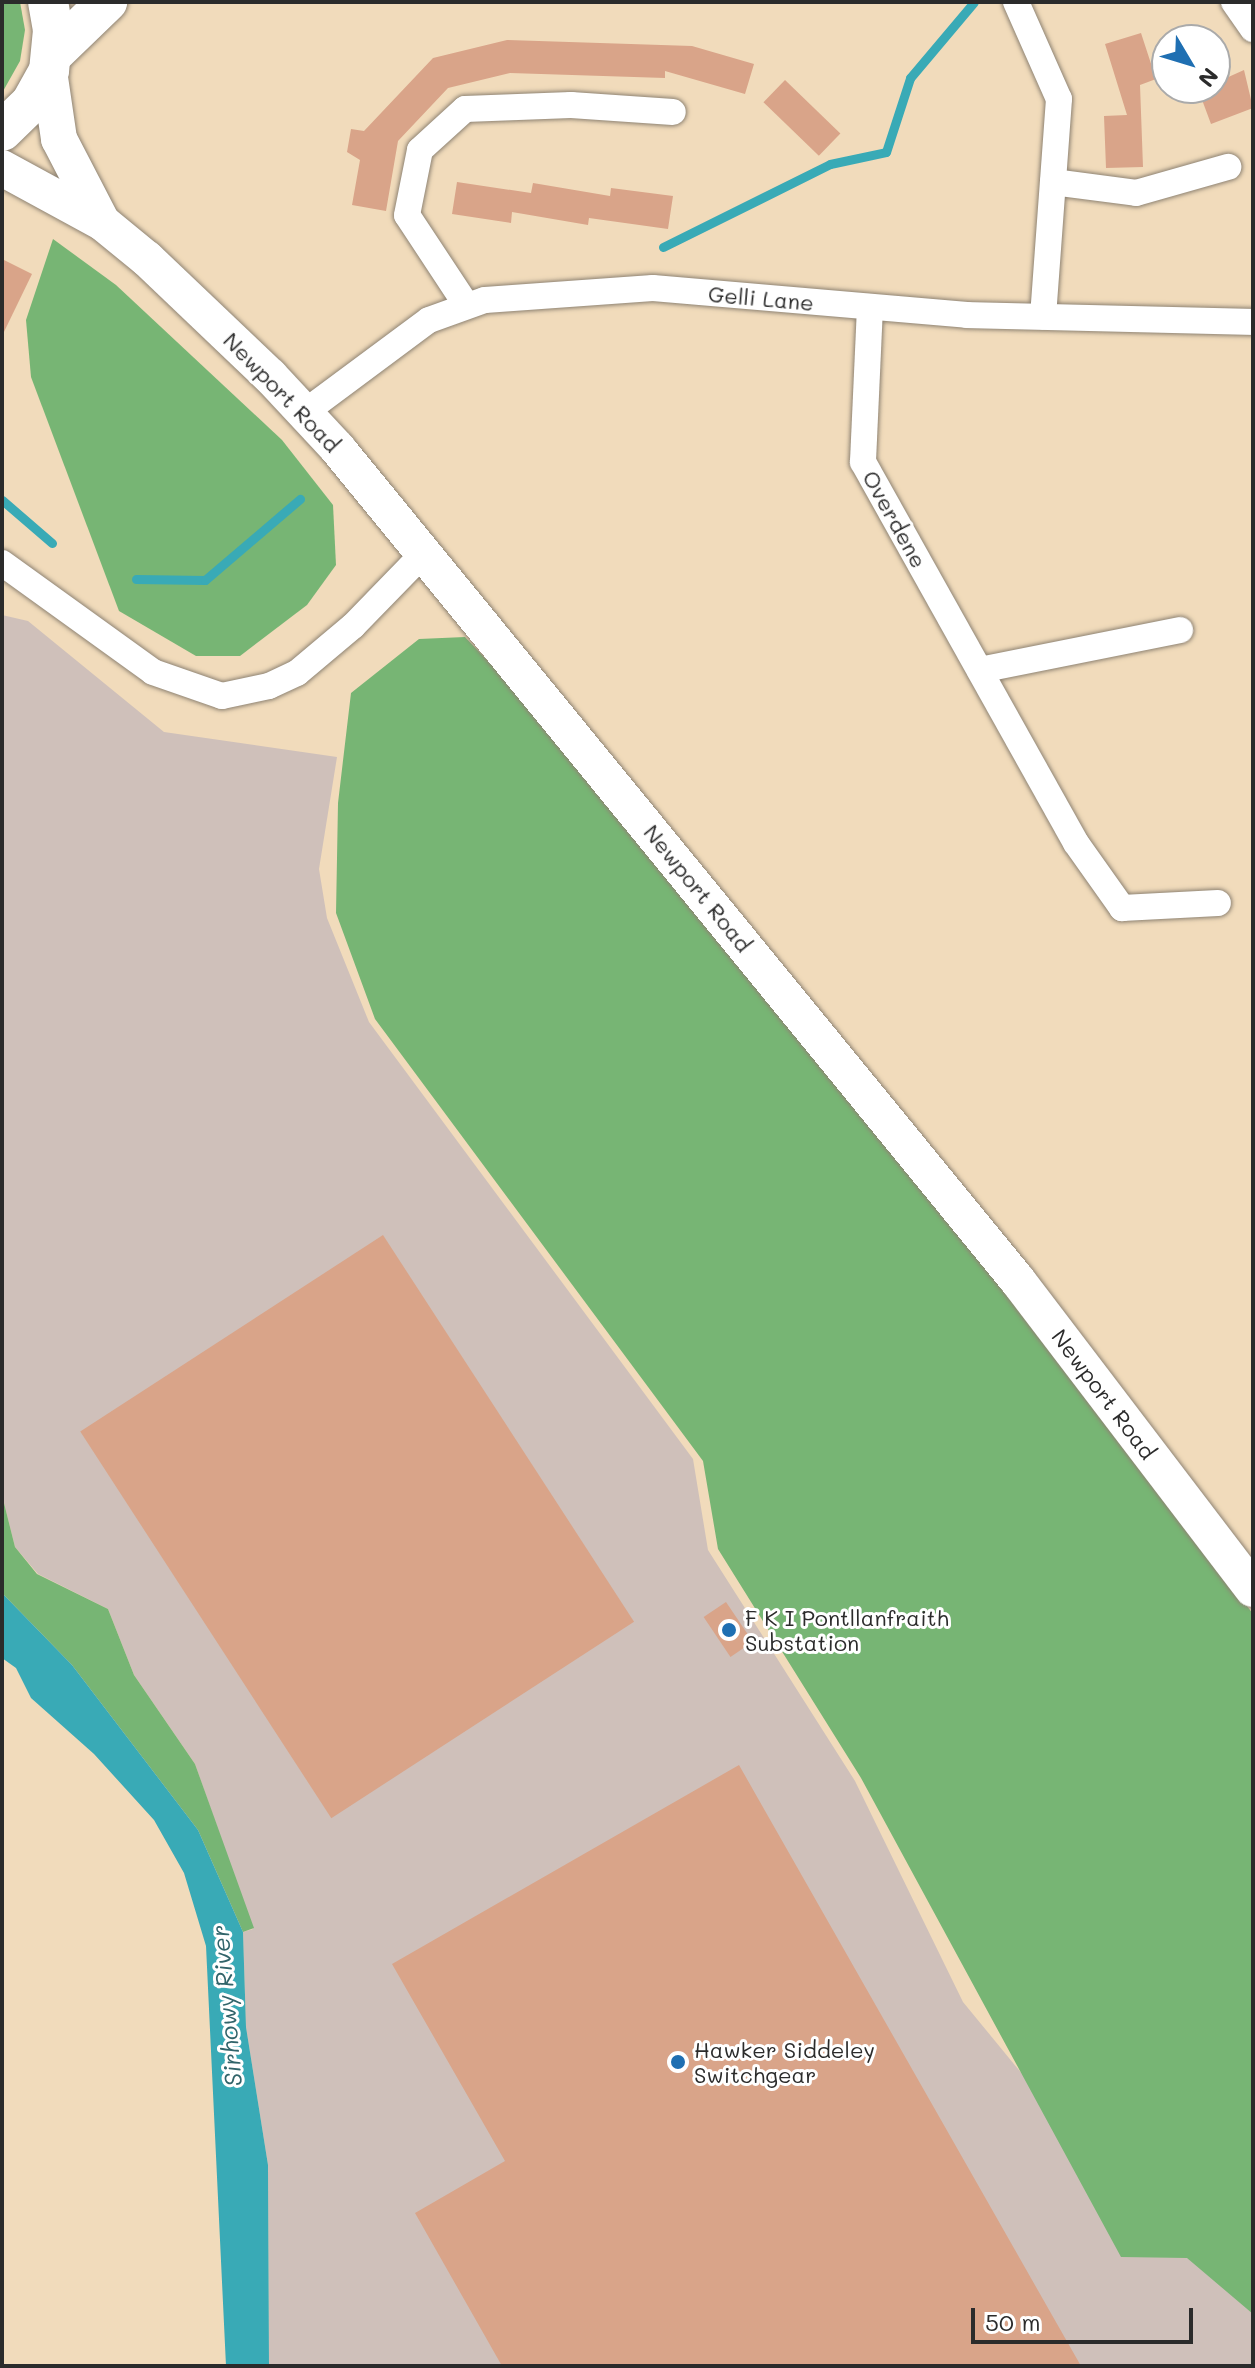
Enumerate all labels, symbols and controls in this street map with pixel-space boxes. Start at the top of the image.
north arrow [1151,24,1231,104]
text: N [1192,62,1225,93]
street label: Gelli Lane [707,280,815,316]
street label: Newport Road [218,327,346,457]
street label: Overdene [857,466,933,572]
street label: Newport Road [639,819,757,957]
street label: Newport Road [1046,1324,1162,1464]
place label: F K I Pontllanfraith Substation [745,1604,949,1656]
marker: F K I Pontllanfraith Substation [720,1621,738,1639]
water label: Sirhowy River [205,1924,247,2088]
place label: Hawker Siddeley Switchgear [694,2036,875,2088]
marker: Hawker Siddeley Switchgear [669,2053,687,2071]
scale bar [975,2292,1197,2342]
text: 50 m [985,2306,1041,2337]

